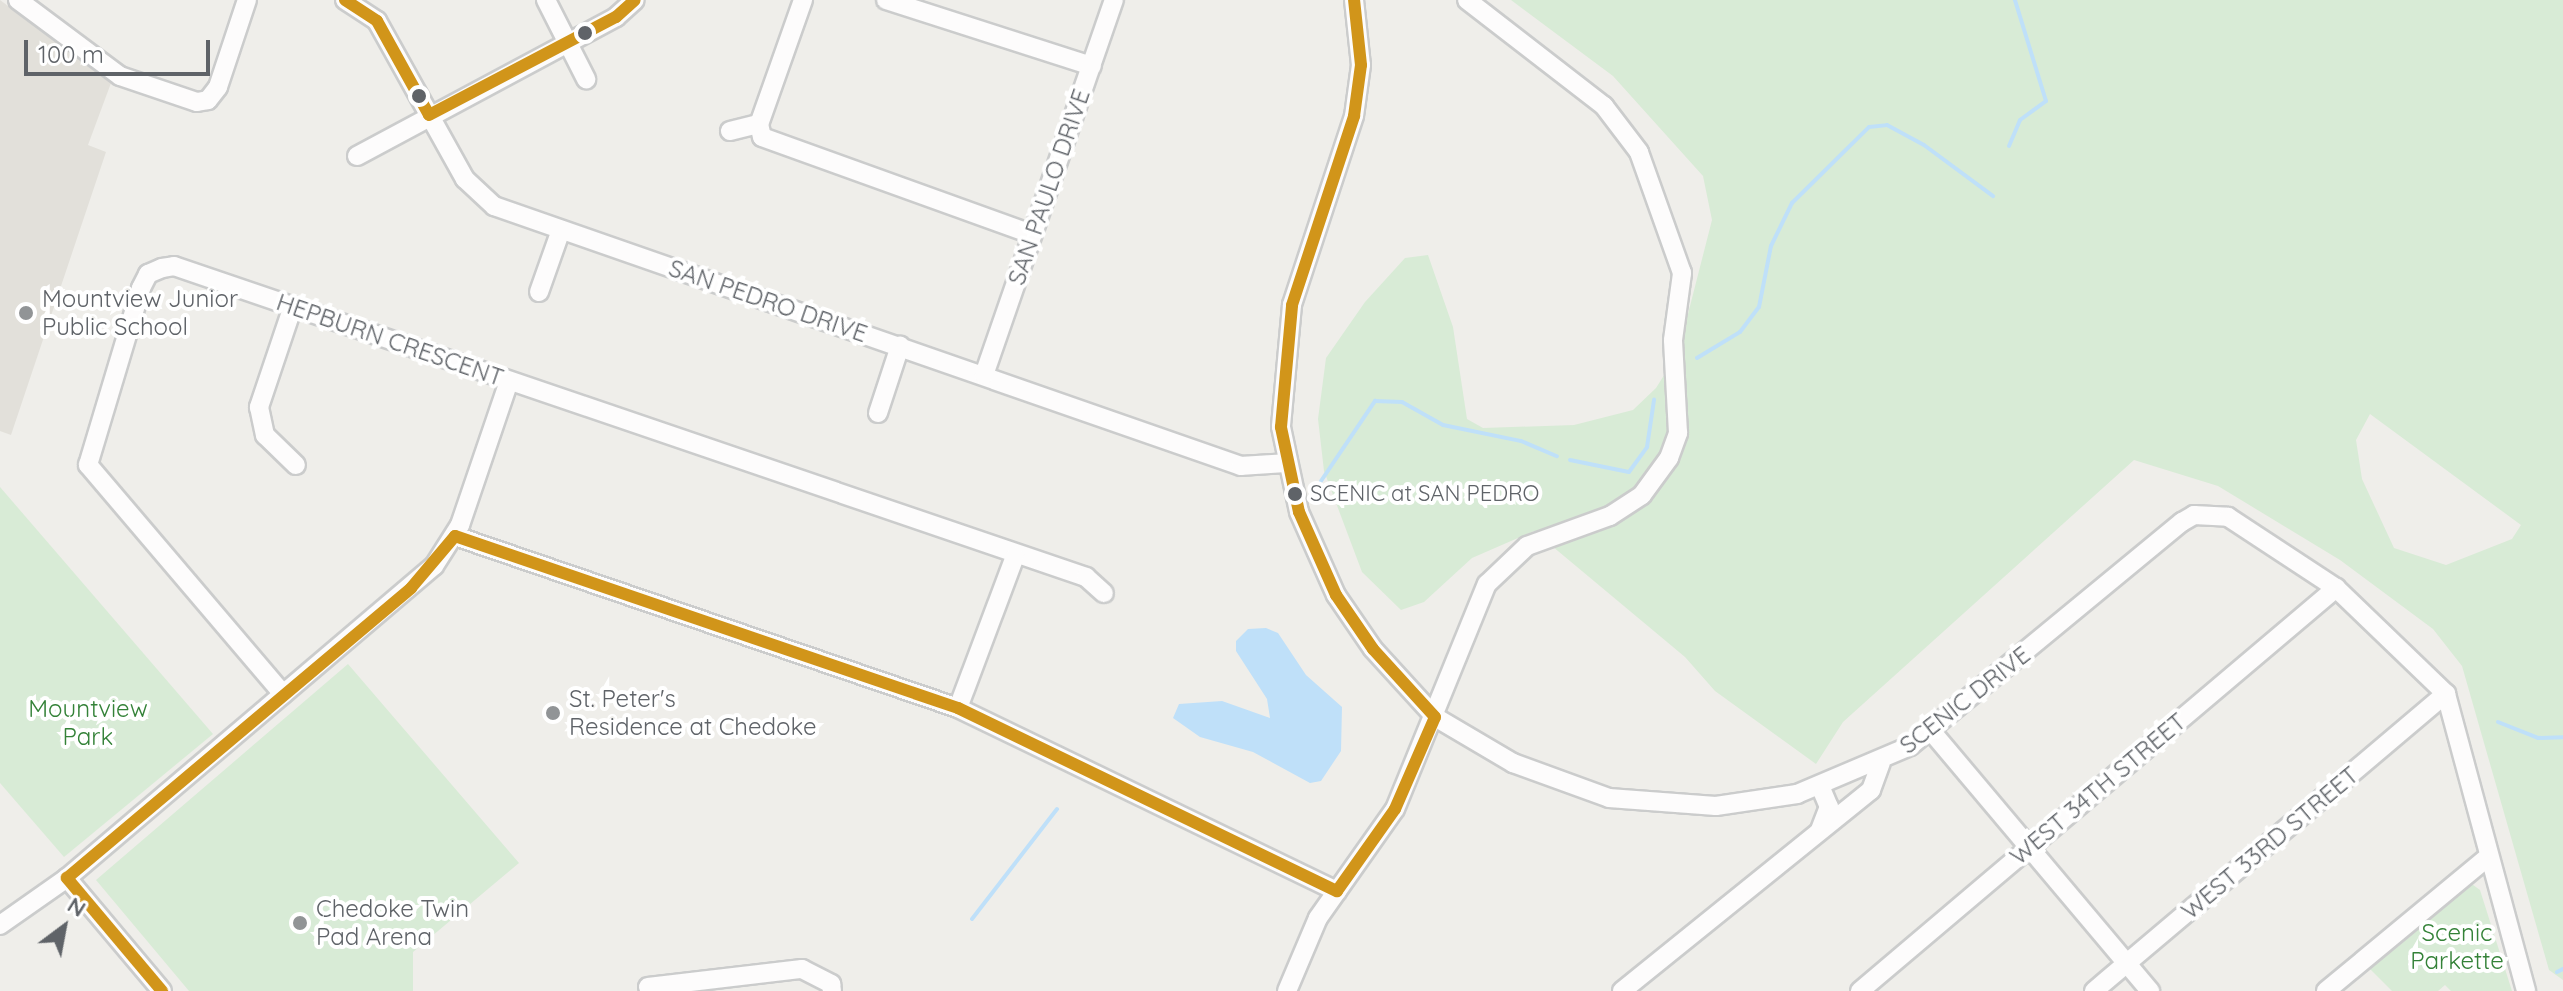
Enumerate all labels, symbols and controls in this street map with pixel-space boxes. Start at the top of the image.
scale bar [28,24,214,74]
unlabelled marker [577,25,593,41]
text: 100 m [38,39,104,69]
street label: SAN PAULO DRIVE [1002,85,1096,289]
unlabelled marker [411,88,427,104]
street label: SAN PEDRO DRIVE [665,254,871,348]
place label: Mountview Junior Public School [42,285,238,341]
street label: HEPBURN CRESCENT [273,288,507,392]
marker: Mountview Junior Public School [17,304,35,322]
place label: SCENIC at SAN PEDRO [1310,481,1539,507]
marker: SCENIC at SAN PEDRO [1287,486,1303,502]
street label: SCENIC DRIVE [1894,640,2036,760]
place label: St. Peter's Residence at Chedoke [569,685,816,741]
park label: Mountview Park [28,695,148,751]
marker: St. Peter's Residence at Chedoke [544,704,562,722]
street label: WEST 34TH STREET [2004,707,2192,871]
street label: WEST 33RD STREET [2176,761,2364,925]
north arrow [24,887,104,967]
text: N [62,890,91,923]
place label: Chedoke Twin Pad Arena [316,895,469,951]
marker: Chedoke Twin Pad Arena [291,914,309,932]
park label: Scenic Parkette [2410,919,2504,975]

